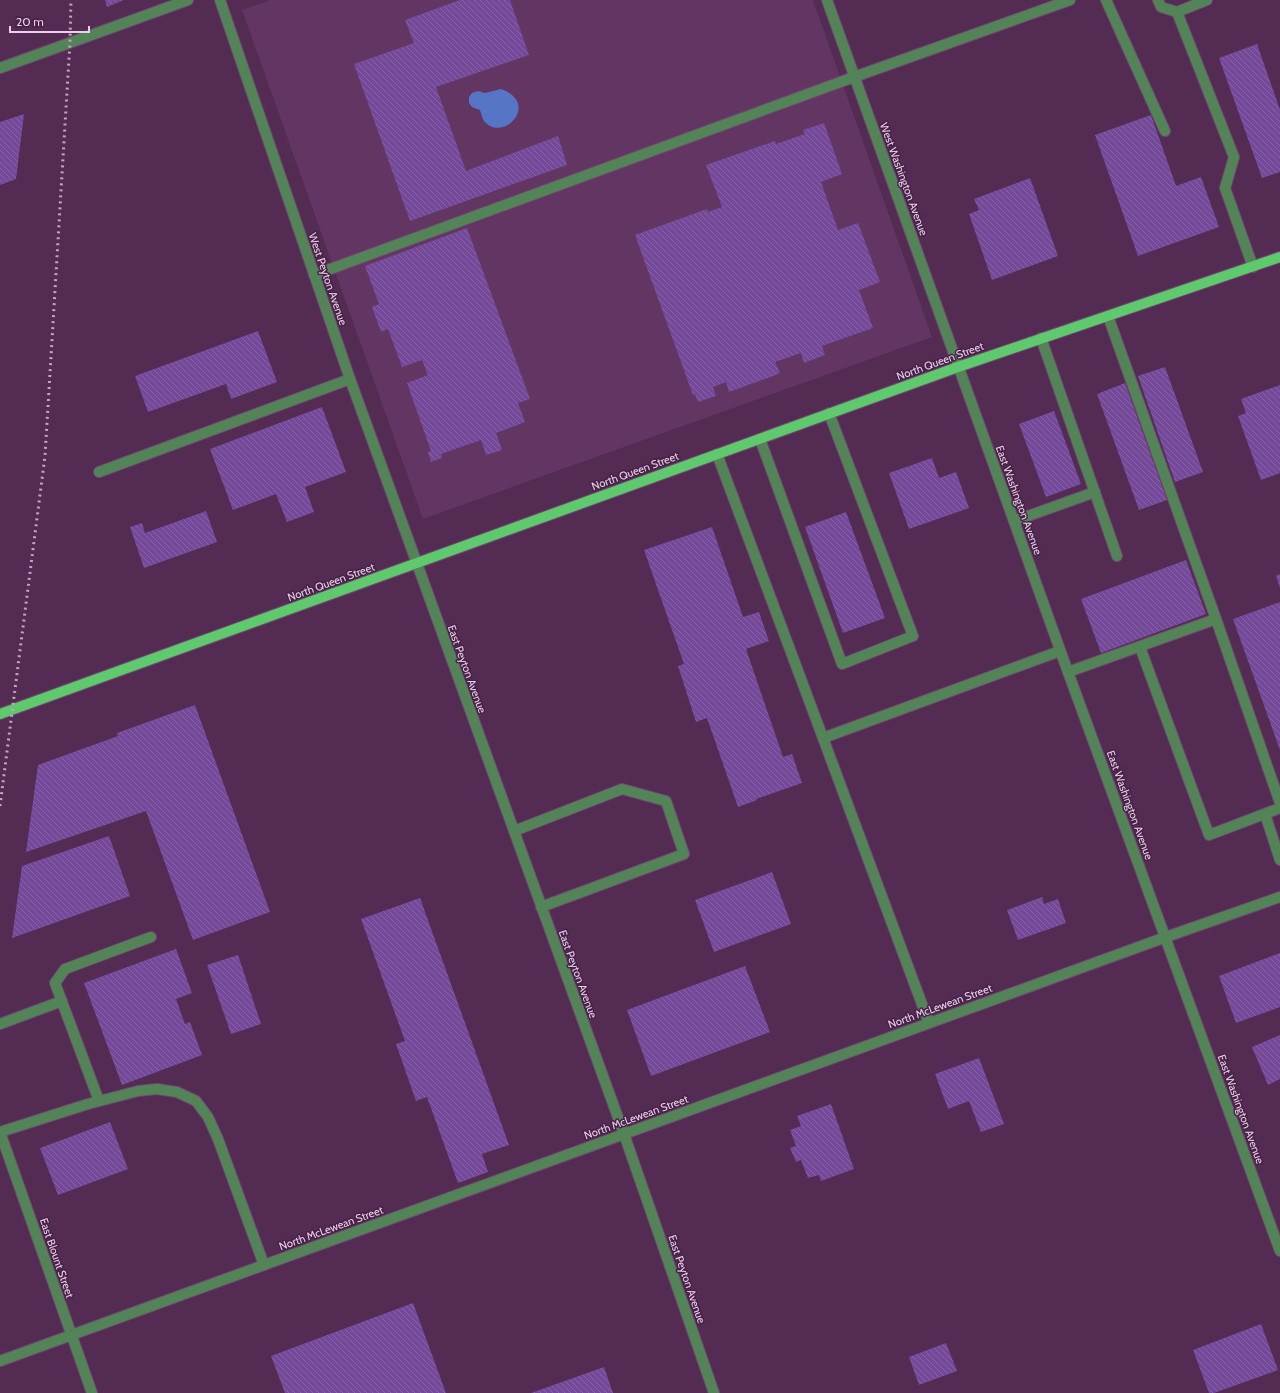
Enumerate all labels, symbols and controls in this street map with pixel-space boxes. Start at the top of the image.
scale bar [10,8,89,34]
text: 20 m [16,14,44,29]
street label: West Washington Avenue [877,121,931,238]
street label: West Peyton Avenue [306,231,351,327]
street label: North Queen Street [895,339,986,383]
street label: East Washington Avenue [993,444,1045,557]
street label: North Queen Street [590,449,681,493]
street label: North Queen Street [286,560,377,604]
street label: East Peyton Avenue [445,623,490,715]
street label: East Washington Avenue [1104,749,1156,862]
street label: East Peyton Avenue [556,928,601,1020]
street label: North McLewean Street [886,981,994,1031]
street label: East Washington Avenue [1215,1053,1267,1166]
street label: North McLewean Street [582,1092,690,1142]
street label: North McLewean Street [277,1203,385,1253]
street label: East Blount Street [37,1216,77,1300]
street label: East Peyton Avenue [665,1233,709,1325]

